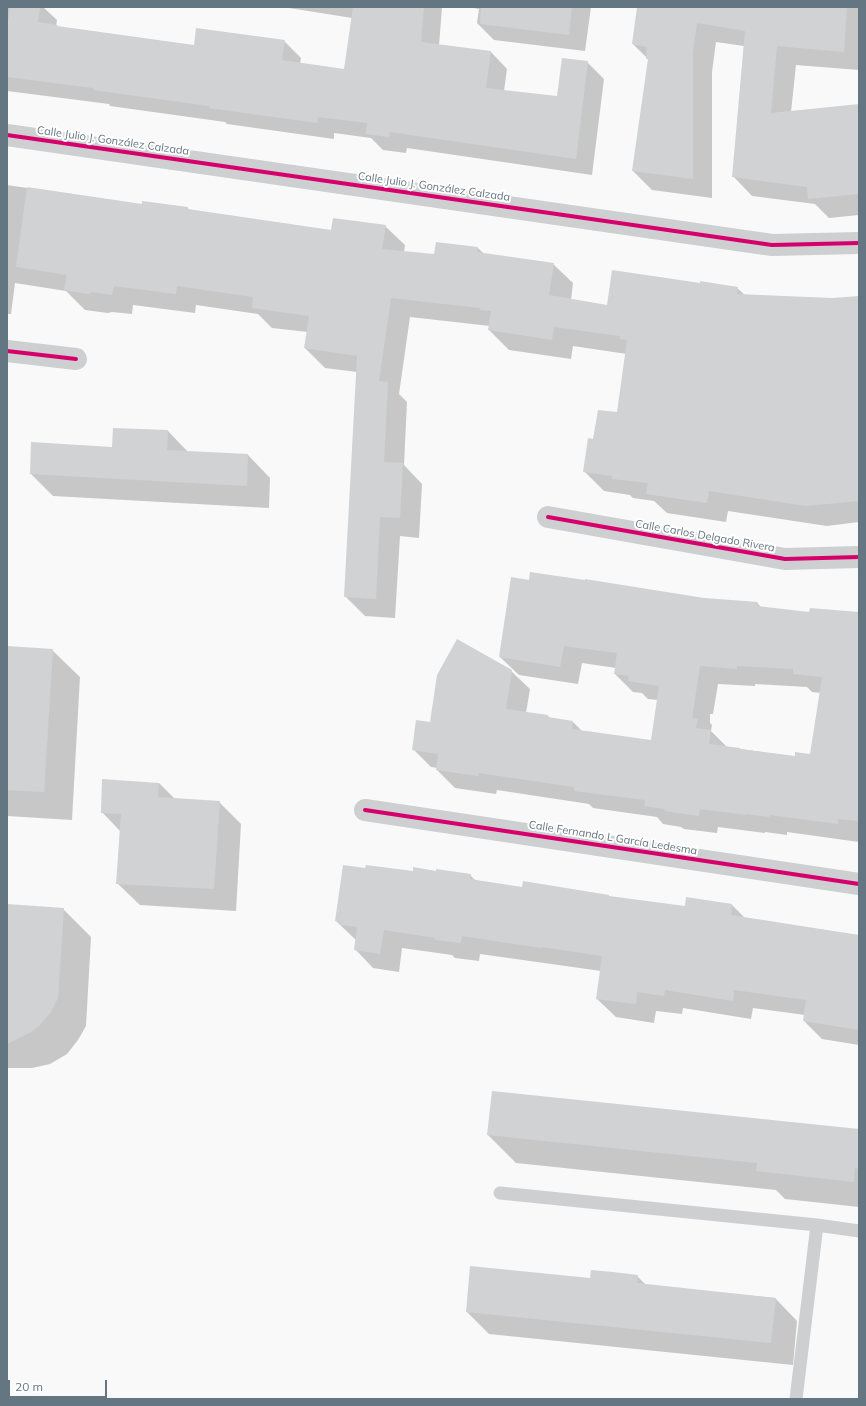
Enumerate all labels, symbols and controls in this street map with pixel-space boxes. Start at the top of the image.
street label: Calle Julio J. González Calzada [36,124,190,158]
street label: Calle Julio J. González Calzada [357,170,511,204]
street label: Calle Carlos Delgado Rivera [634,517,776,555]
street label: Calle Fernando L García Ledesma [528,818,698,858]
scale bar [10,1372,109,1398]
text: 20 m [15,1379,43,1394]

